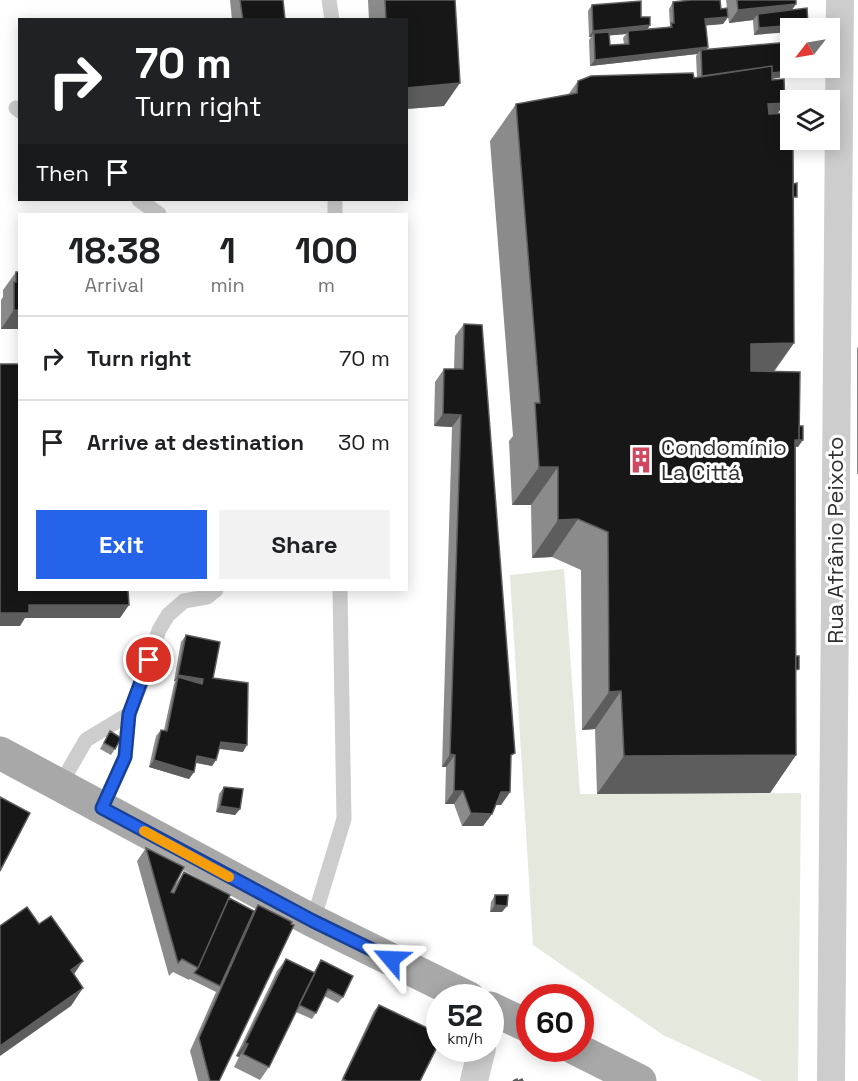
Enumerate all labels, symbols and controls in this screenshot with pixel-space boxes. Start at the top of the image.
north arrow [780,18,840,78]
map controls [780,18,840,150]
text: 70 m [135,37,232,90]
icon: right [36,42,114,120]
text: Turn right [135,89,262,124]
button: layers [780,90,840,150]
icon: arrive [101,156,134,189]
text: Then [36,159,89,187]
text: 18:38 [68,228,160,274]
text: 1 [219,228,236,274]
text: 100 [295,228,358,274]
text: Arrival [84,272,144,298]
text: min [210,272,245,298]
text: m [318,272,335,298]
icon: right [36,342,69,375]
text: Turn right [87,344,192,372]
text: 70 m [339,344,390,372]
icon: arrive [36,426,69,459]
text: Arrive at destination [87,428,304,456]
text: 30 m [338,428,390,456]
place label: Condomínio La Cittá [661,433,787,486]
street label: Rua Afrânio Peixoto [821,436,849,644]
building icon: Condomínio La Cittá [626,445,656,475]
button: Exit [36,510,207,579]
button: Share [219,510,390,579]
pin [123,634,174,685]
icon: arrive [132,643,165,676]
position arrow [359,927,423,991]
speed limit sign: 60 [516,984,594,1062]
text: 52 [447,996,483,1035]
text: km/h [447,1029,483,1048]

